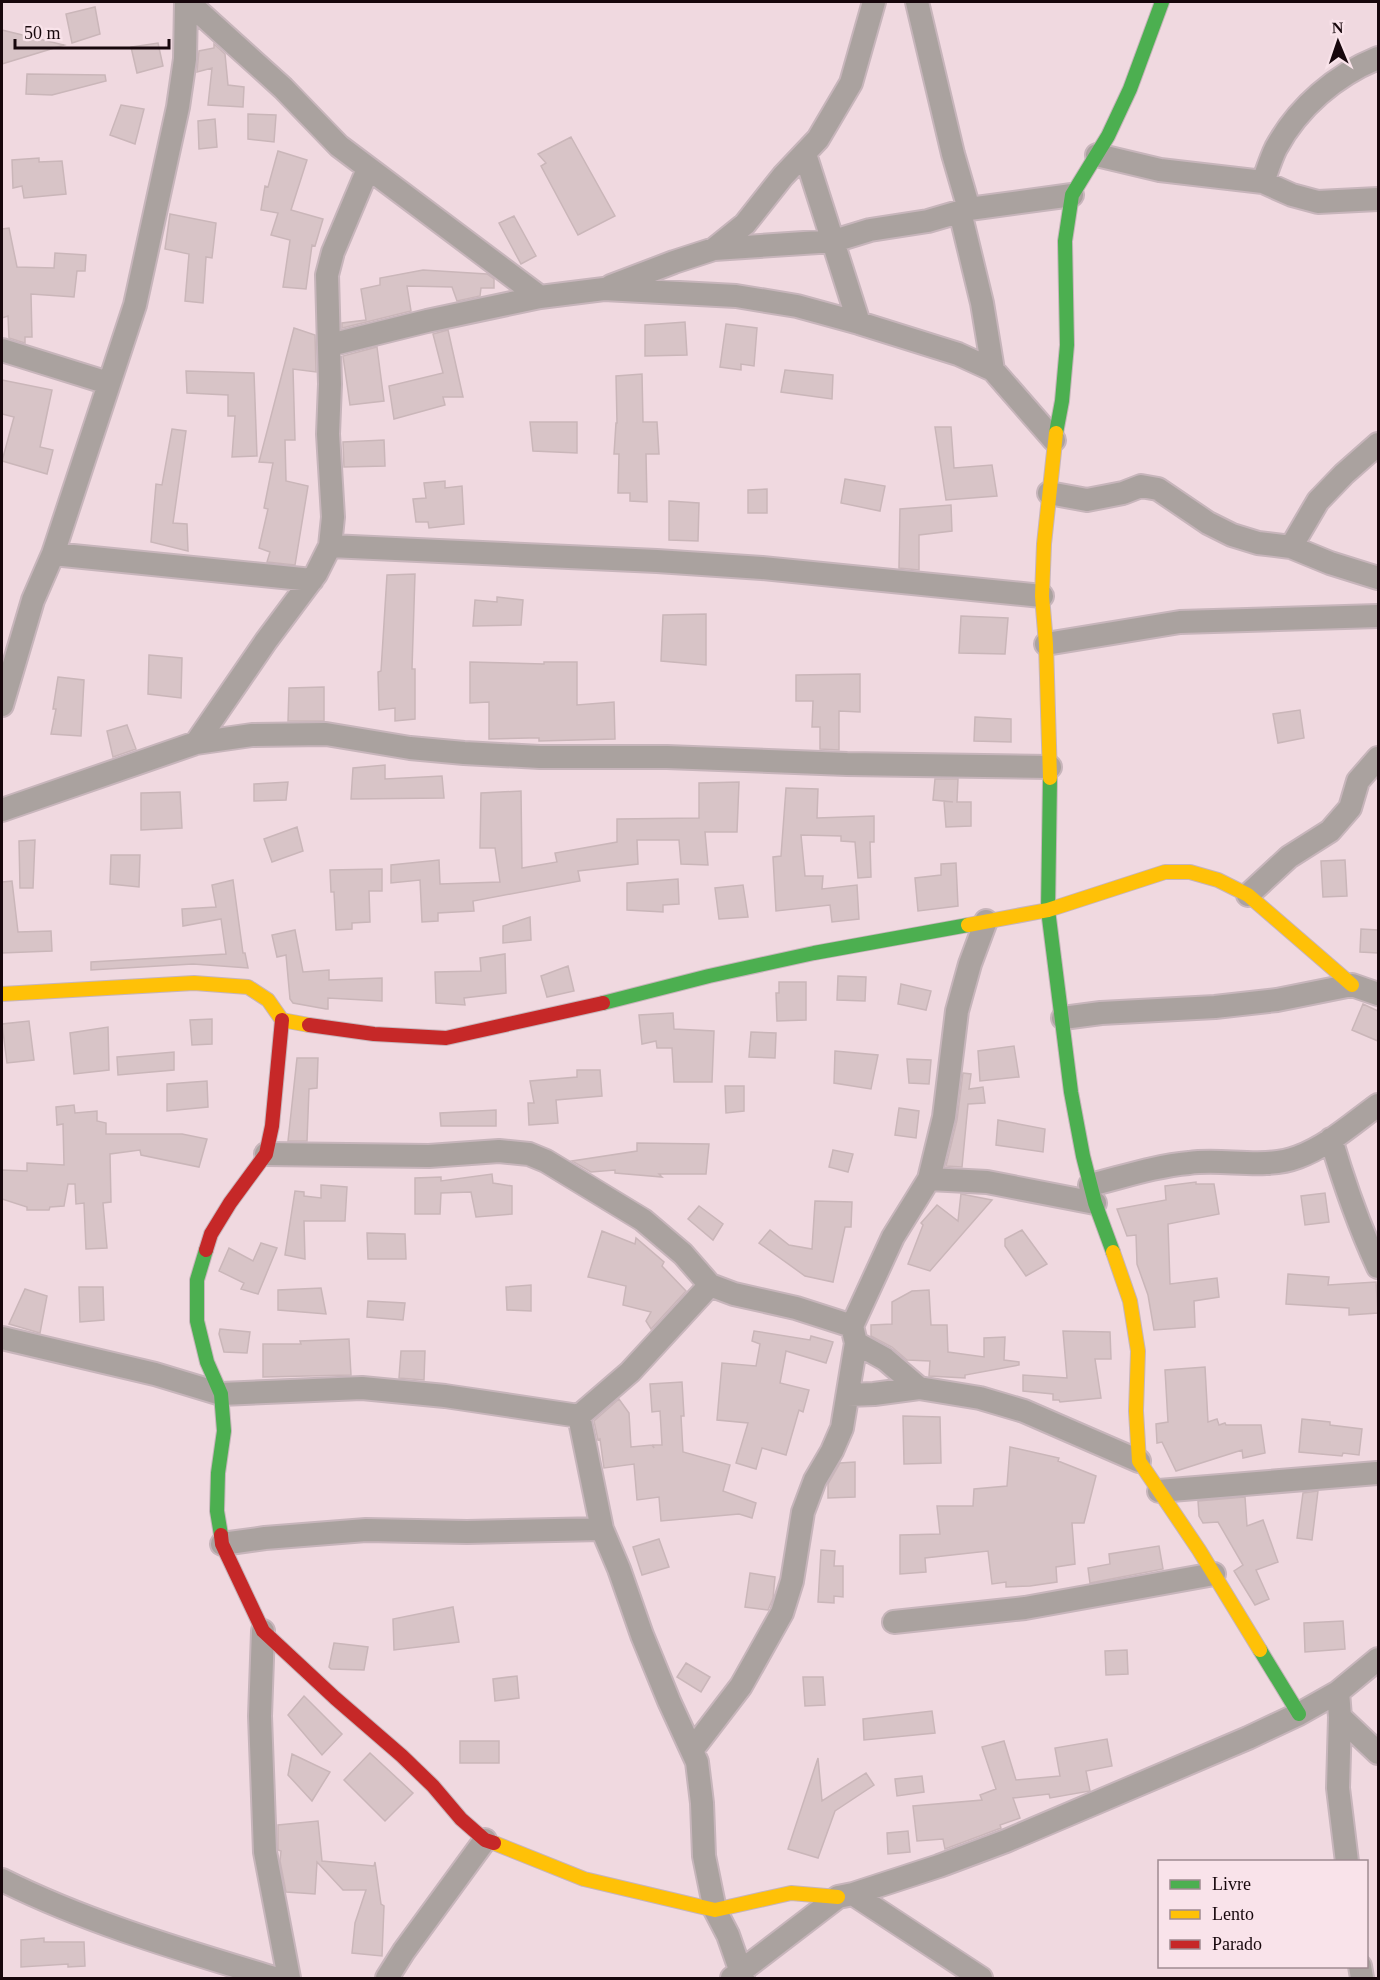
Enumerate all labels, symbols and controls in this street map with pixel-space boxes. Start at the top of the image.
scale bar [15,12,170,50]
north arrow [1308,12,1368,72]
text: N [1331,19,1344,36]
text: 50 m [24,23,61,43]
legend [1158,1860,1368,1968]
text: Livre [1212,1874,1251,1894]
text: Lento [1212,1904,1254,1924]
text: Parado [1212,1934,1262,1954]

